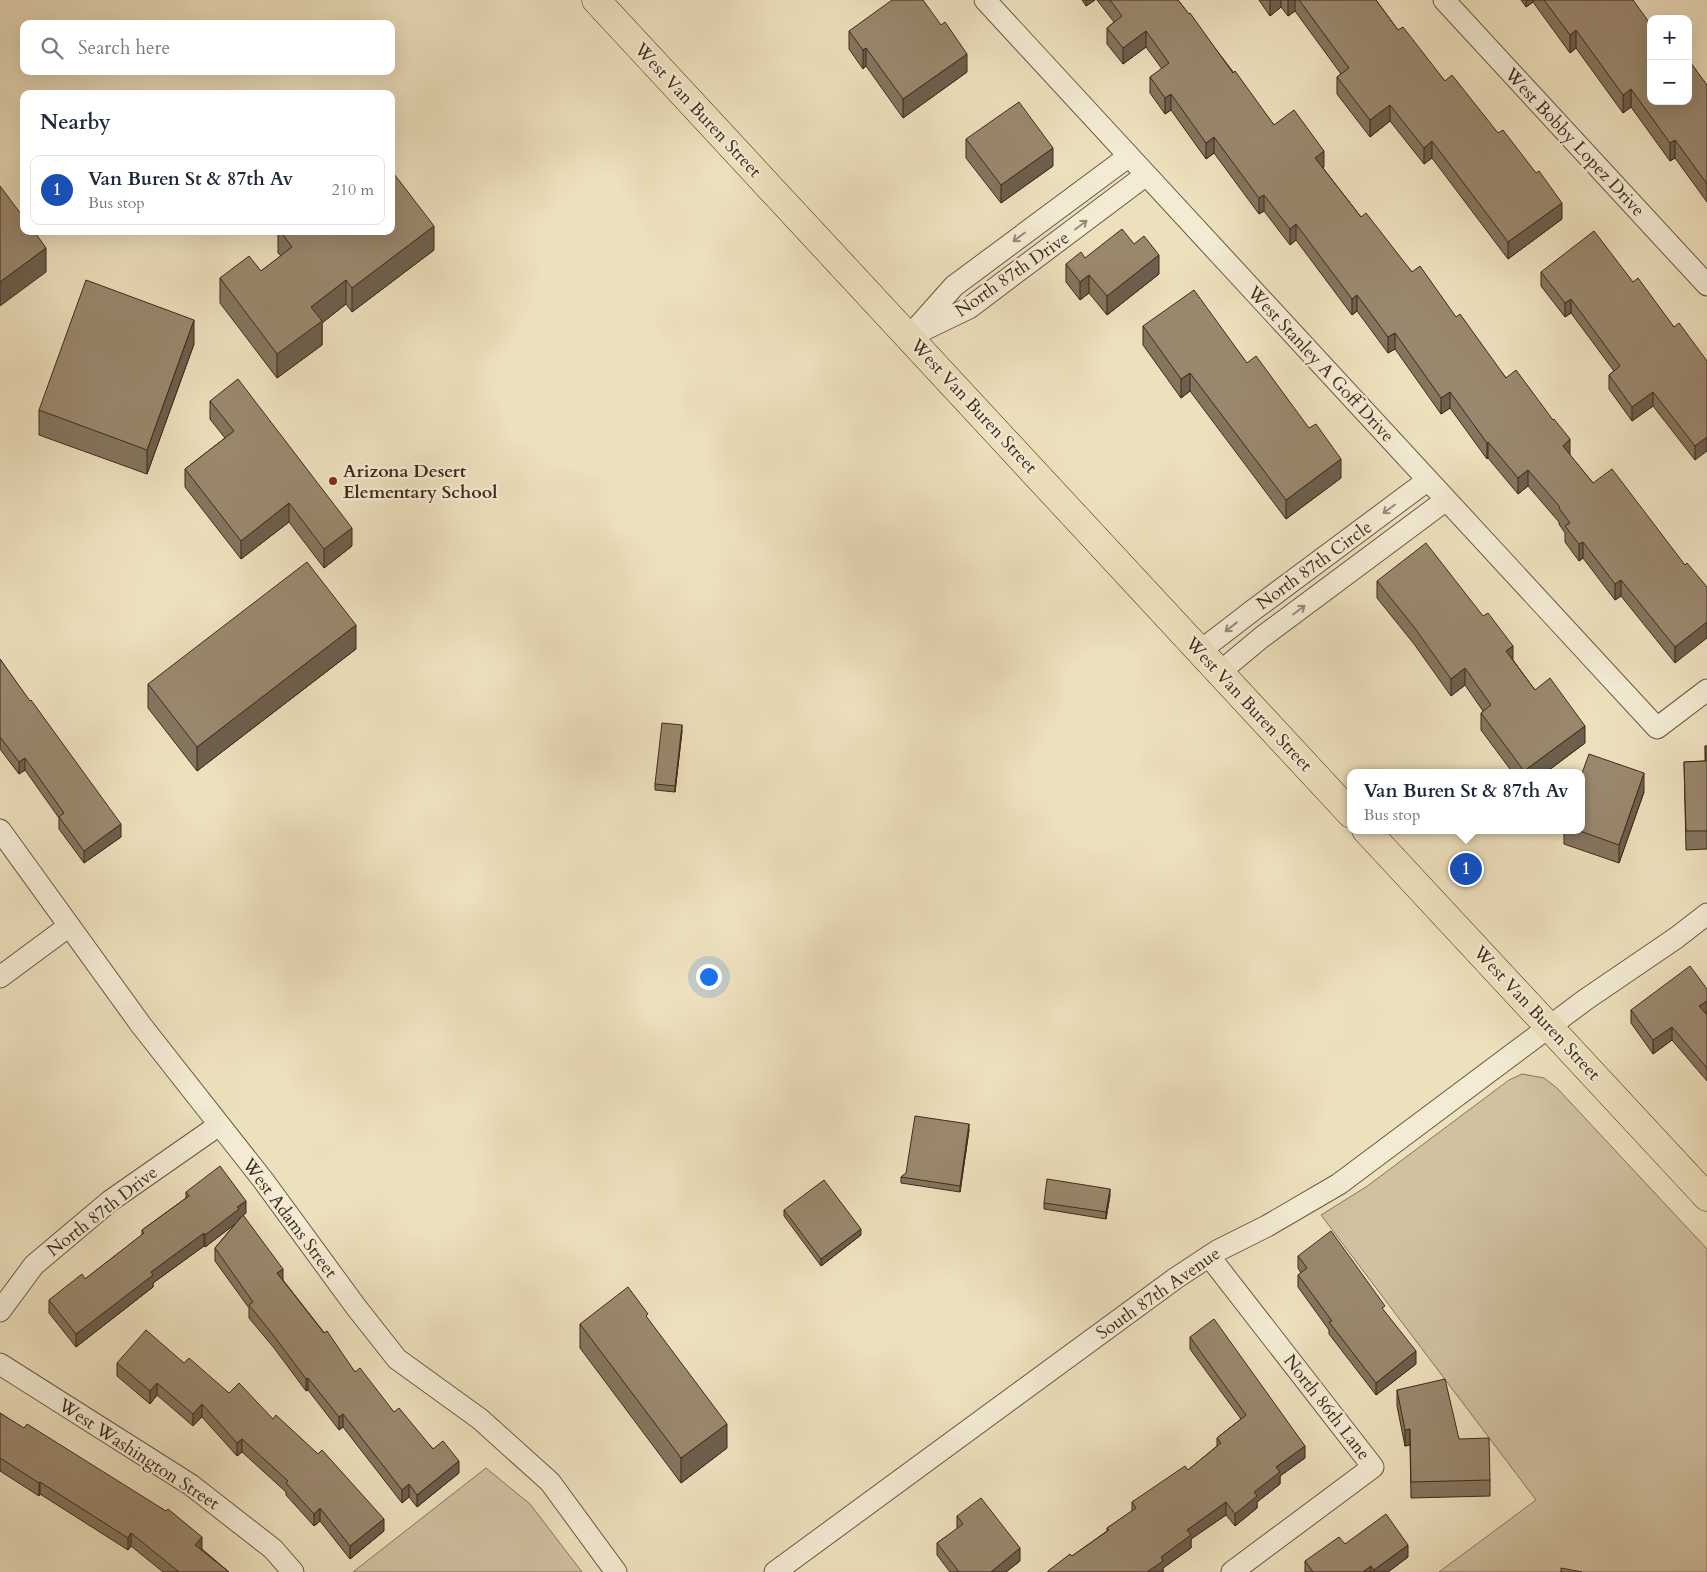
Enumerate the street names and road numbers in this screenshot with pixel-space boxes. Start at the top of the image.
street label: West Van Buren Street [628,37,767,183]
street label: West Bobby Lopez Drive [1498,62,1650,222]
street label: North 87th Drive [950,226,1075,323]
street label: West Stanley A Goff Drive [1241,280,1400,448]
street label: West Van Buren Street [904,333,1043,479]
street label: North 87th Circle [1251,515,1377,616]
street label: West Van Buren Street [1179,631,1318,777]
street label: West Van Buren Street [1467,940,1606,1086]
street label: West Adams Street [236,1152,343,1284]
street label: North 87th Drive [42,1160,163,1263]
street label: South 87th Avenue [1091,1241,1225,1346]
street label: North 86th Lane [1277,1349,1376,1465]
street label: West Washington Street [53,1392,224,1516]

